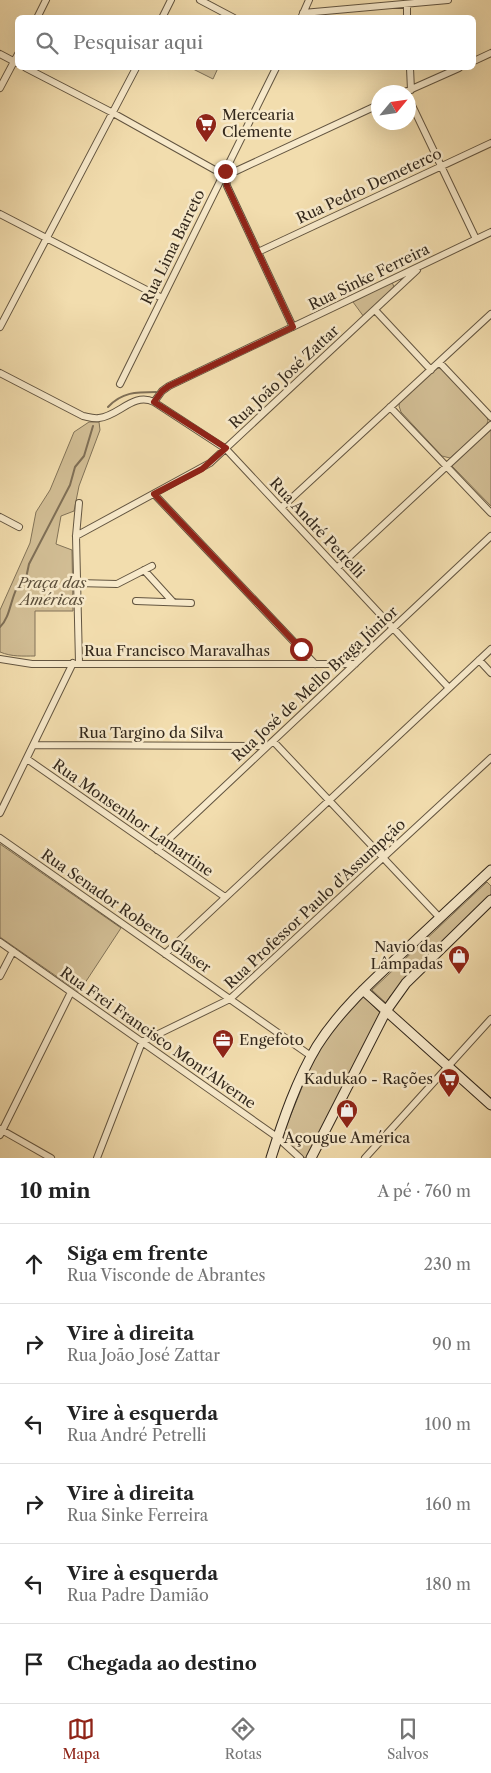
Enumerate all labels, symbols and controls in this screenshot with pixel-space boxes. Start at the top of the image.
search box [15,15,476,70]
icon: search [33,29,61,57]
text: Pesquisar aqui [73,31,203,54]
north arrow [371,85,416,130]
place label: Mercearia Clemente [222,105,294,141]
supermarket icon: Mercearia Clemente [194,112,218,143]
street label: Rua Pedro Demeterco [293,144,444,228]
route end [214,160,237,183]
street label: Rua Lima Barreto [136,186,209,307]
street label: Rua Sinke Ferreira [305,239,433,314]
street label: Rua João José Zattar [225,320,343,433]
street label: Rua André Petrelli [266,473,369,582]
park label: Praça das Américas [17,573,87,609]
street label: Rua José de Mello Braga Júnior [228,601,402,766]
route start [290,638,313,661]
street label: Rua Francisco Maravalhas [84,641,270,660]
street label: Rua Targino da Silva [79,723,224,742]
street label: Rua Monsenhor Lamartine [49,755,217,880]
street label: Rua Professor Paulo d'Assumpção [220,815,409,993]
street label: Rua Senador Roberto Glaser [38,845,215,977]
place label: Navio das Lâmpadas [371,937,443,973]
shop icon: Navio das Lâmpadas [447,944,471,975]
street label: Rua Frei Francisco Mont'Alverne [57,963,260,1113]
office icon: Engefoto [211,1028,235,1059]
place label: Engefoto [239,1030,304,1049]
supermarket icon: Kadukao - Rações [437,1067,461,1098]
place label: Kadukao - Rações [304,1069,433,1088]
shop icon: Açougue América [335,1098,359,1129]
place label: Açougue América [283,1128,410,1147]
text: 10 min [20,1178,91,1203]
text: A pé · 760 m [377,1181,471,1201]
text: Siga em frente [67,1242,208,1265]
icon: ahead [20,1250,48,1278]
text: 230 m [424,1254,471,1274]
text: Rua Visconde de Abrantes [67,1265,266,1285]
text: Vire à direita [67,1322,194,1345]
icon: right [20,1330,48,1358]
text: 90 m [432,1334,471,1354]
text: Rua João José Zattar [67,1345,220,1365]
text: Vire à esquerda [67,1402,218,1425]
icon: left [20,1410,48,1438]
text: 100 m [425,1414,471,1434]
text: Rua André Petrelli [67,1425,206,1445]
text: Vire à direita [67,1482,194,1505]
icon: right [20,1490,48,1518]
text: 160 m [426,1494,471,1514]
text: Rua Sinke Ferreira [67,1505,208,1525]
text: Vire à esquerda [67,1562,218,1585]
icon: left [20,1570,48,1598]
text: 180 m [425,1574,471,1594]
text: Rua Padre Damião [67,1585,209,1605]
icon: arrive [20,1650,48,1678]
text: Chegada ao destino [67,1652,257,1675]
tab: Mapa [62,1715,100,1763]
tab: Rotas [225,1715,262,1763]
tab: Salvos [387,1715,429,1763]

